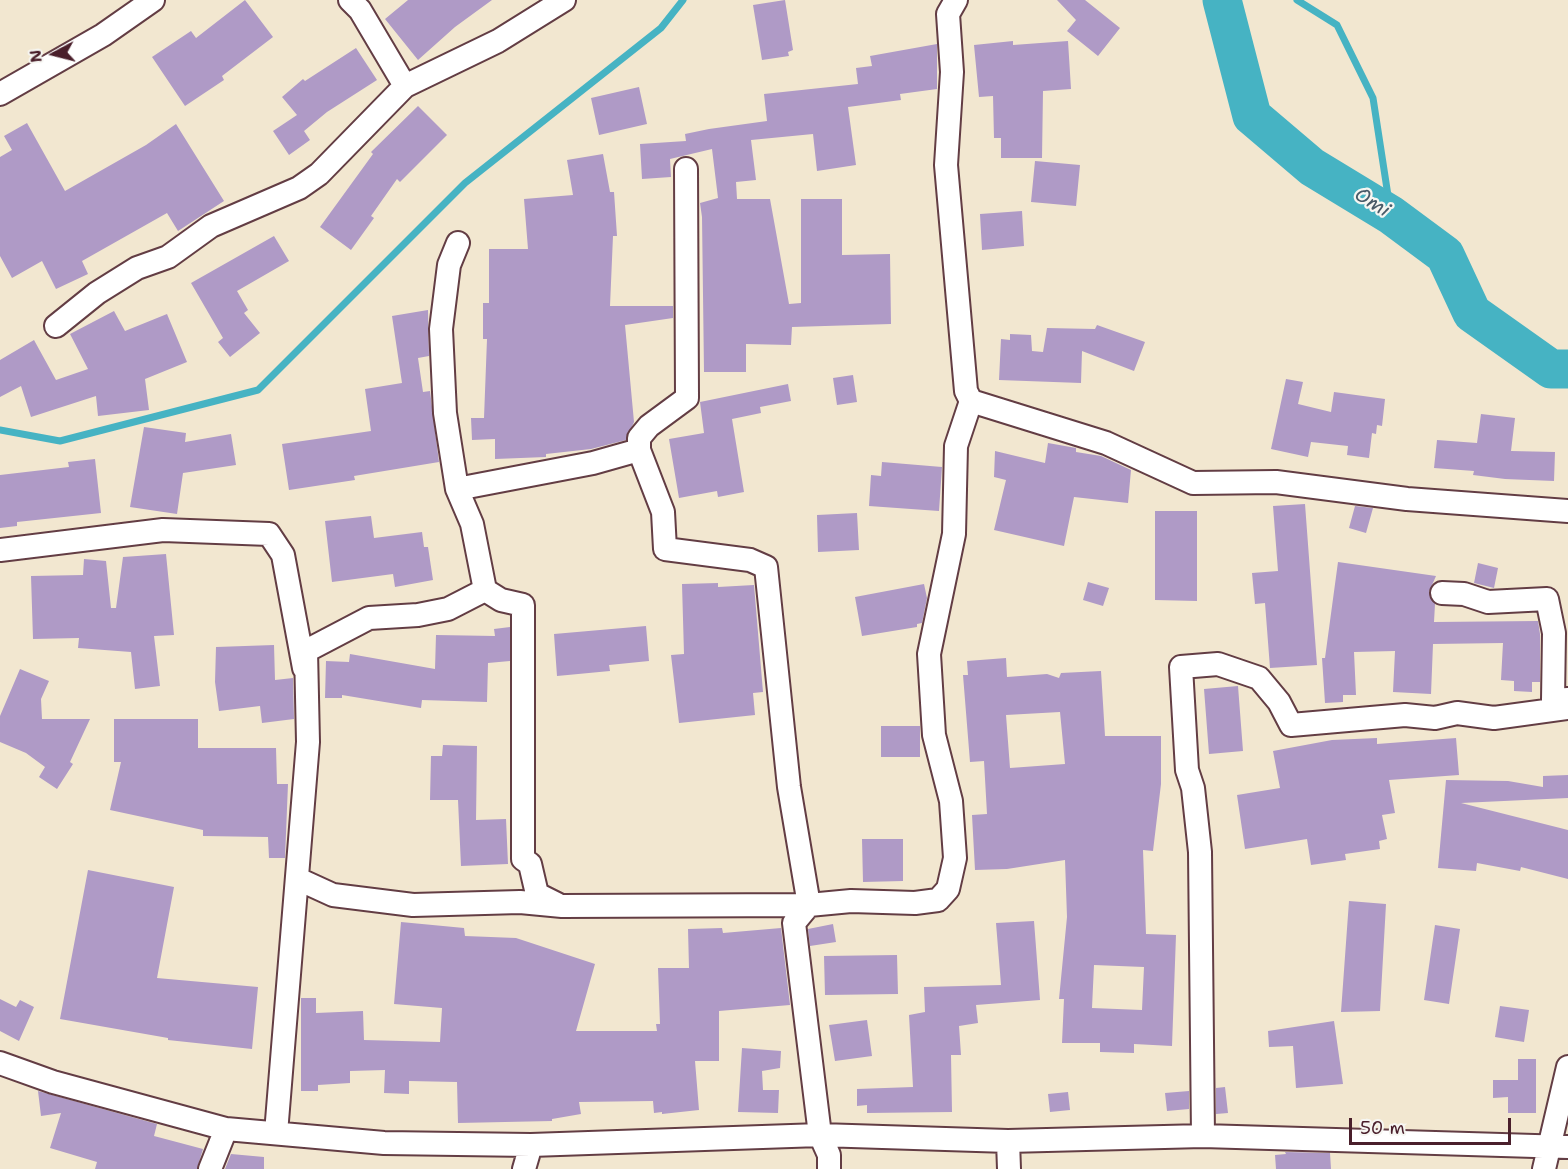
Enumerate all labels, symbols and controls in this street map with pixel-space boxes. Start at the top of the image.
north arrow [24,24,84,84]
text: N [24,49,47,64]
water label: Omi [1350,183,1394,223]
scale bar [1352,1106,1514,1144]
text: 50 m [1360,1116,1405,1140]

